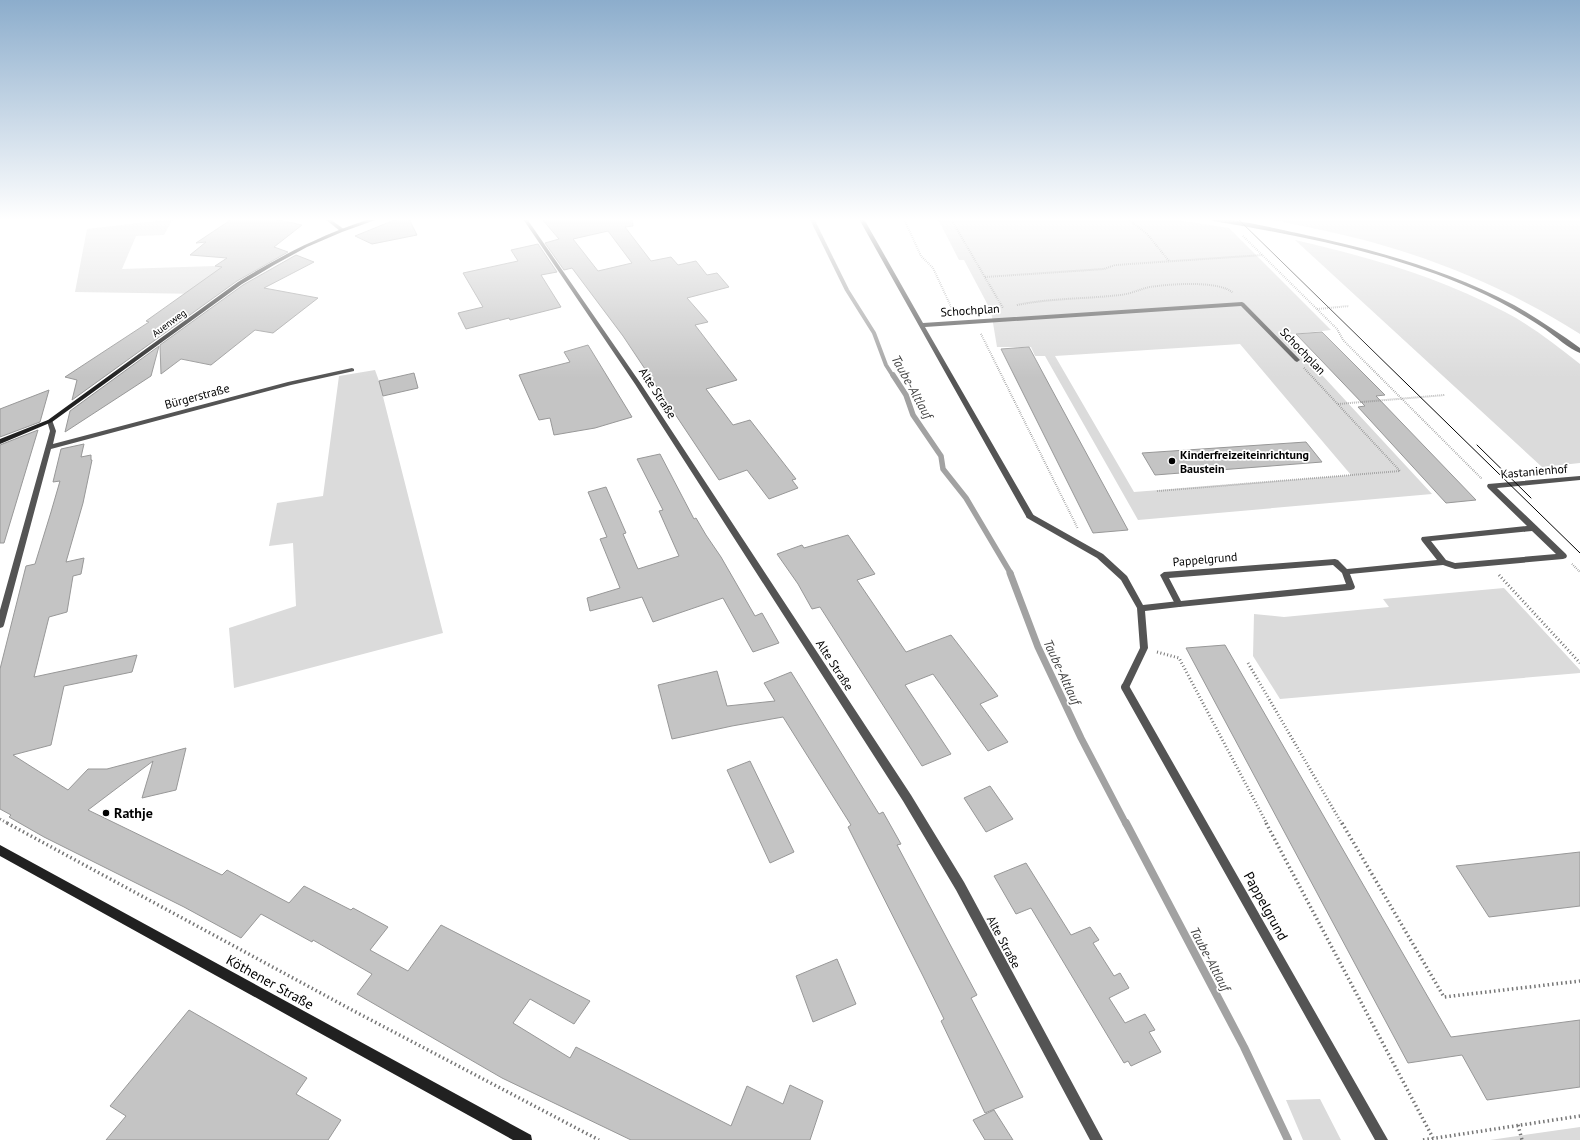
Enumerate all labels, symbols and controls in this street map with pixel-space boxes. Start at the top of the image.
street label: Schochplan [940,300,1000,320]
street label: Auenweg [149,306,189,340]
street label: Schochplan [1277,324,1329,378]
water label: Taube-Altlauf [887,352,938,424]
street label: Alte Straße [636,365,680,421]
street label: Bürgerstraße [163,380,231,412]
place label: Kinderfreizeiteinrichtung Baustein [1180,447,1309,476]
marker: Kinderfreizeiteinrichtung Baustein [1167,456,1177,466]
street label: Kastanienhof [1500,461,1569,481]
street label: Pappelgrund [1172,549,1238,569]
water label: Taube-Altlauf [1039,636,1086,710]
street label: Alte Straße [813,637,857,693]
place label: Rathje [114,804,153,822]
marker: Rathje [101,808,111,818]
street label: Pappelgrund [1240,869,1292,943]
street label: Alte Straße [984,913,1024,971]
water label: Taube-Altlauf [1186,924,1235,996]
street label: Köthener Straße [223,951,317,1013]

